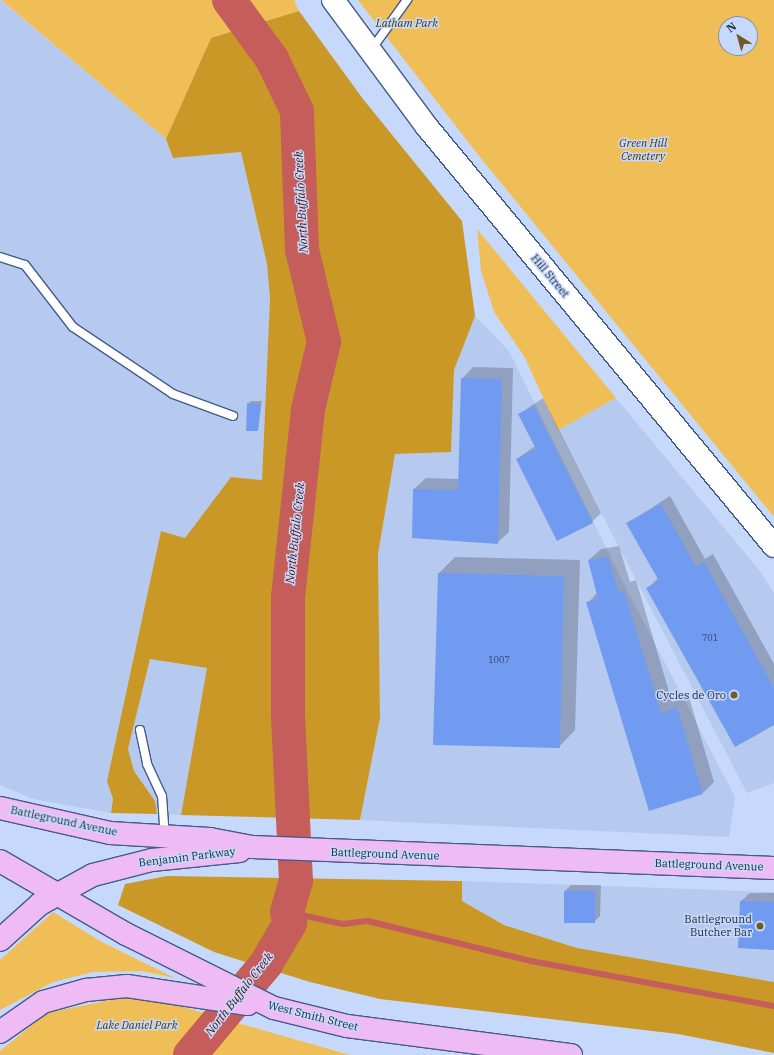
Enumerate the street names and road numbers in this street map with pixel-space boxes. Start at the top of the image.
street label: Hill Street [528,252,572,300]
street label: Battleground Avenue [9,803,119,839]
street label: Benjamin Parkway [138,845,236,869]
street label: Battleground Avenue [330,846,440,862]
street label: Battleground Avenue [654,857,764,873]
street label: West Smith Street [267,998,359,1034]

